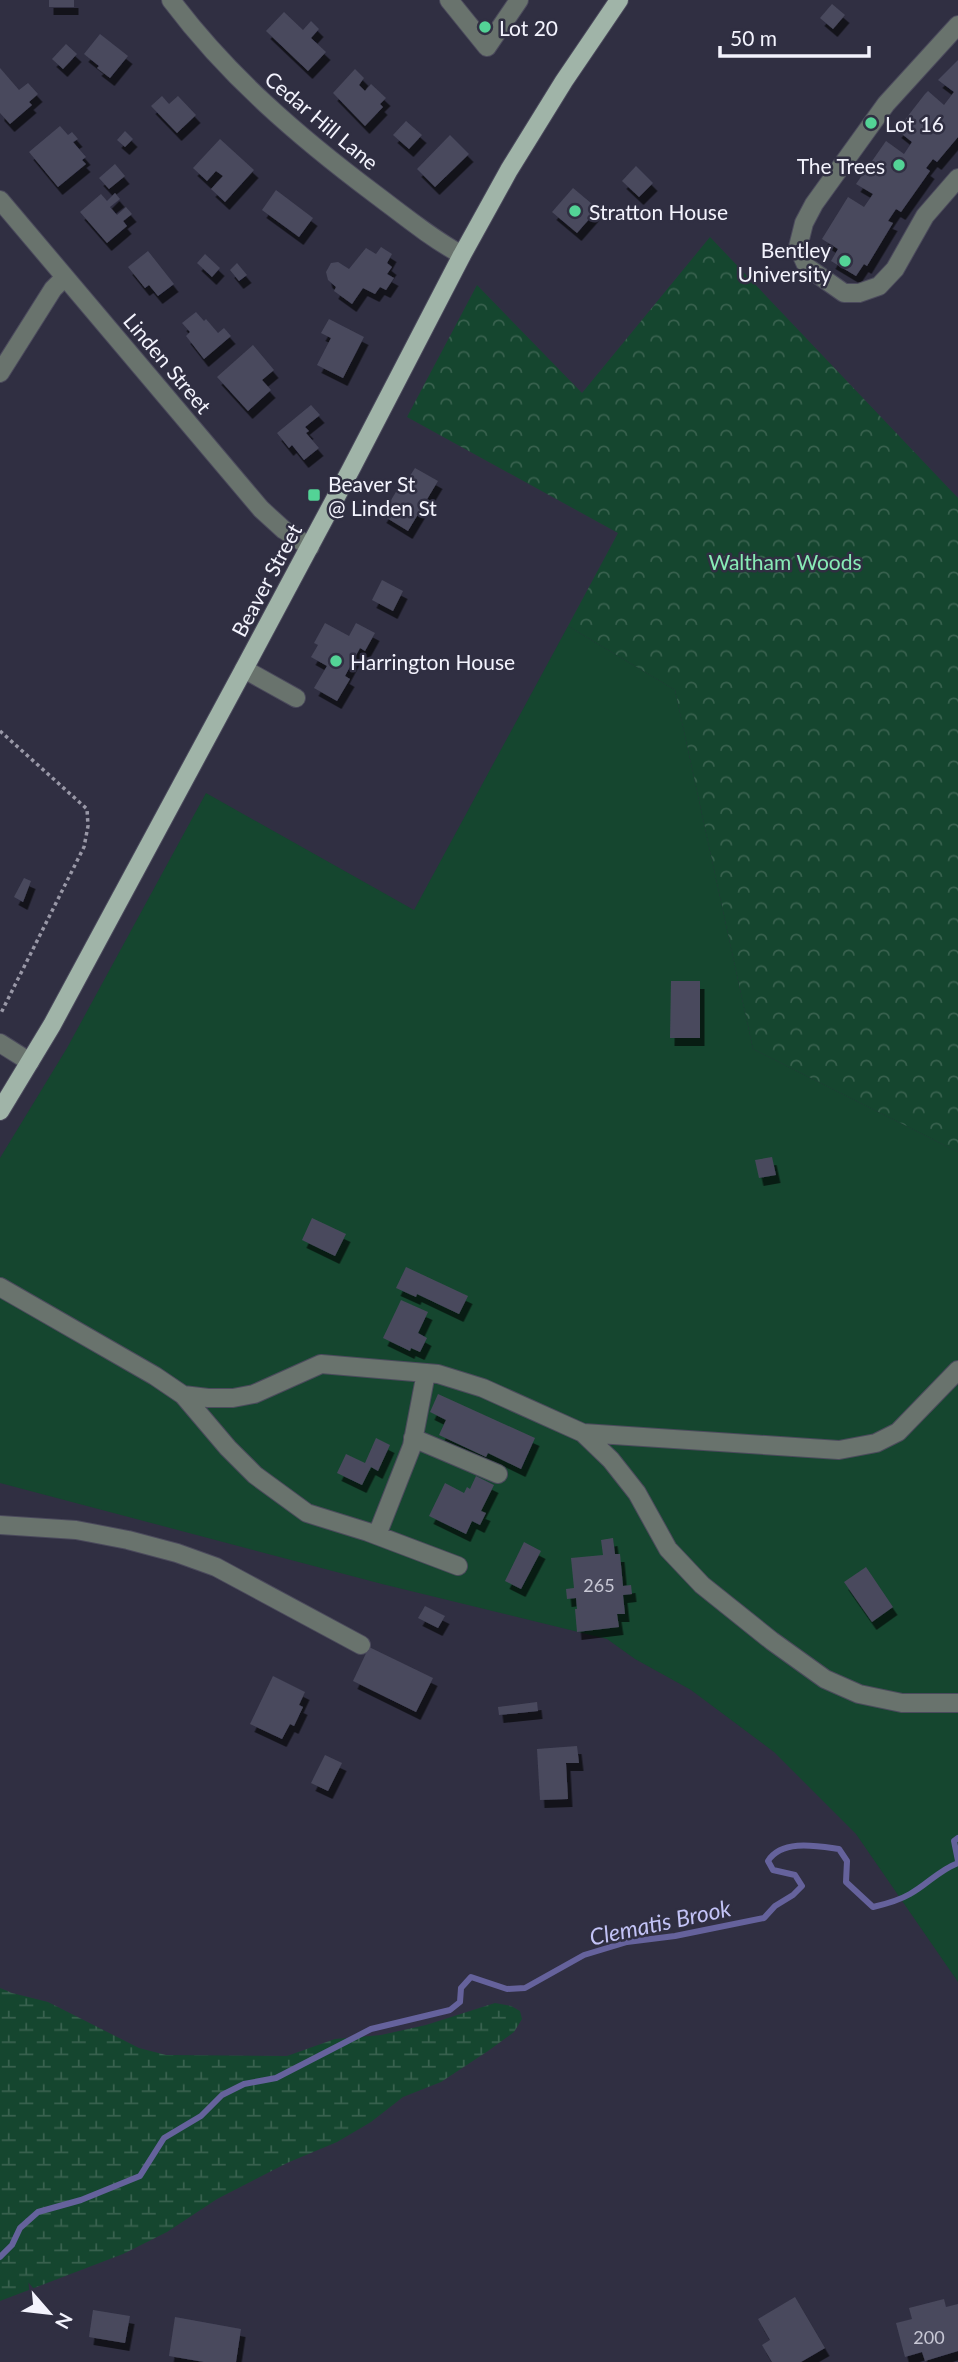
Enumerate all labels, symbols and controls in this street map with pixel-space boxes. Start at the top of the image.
scale bar [720,14,869,58]
place label: Lot 20 [499,15,558,40]
marker: Lot 20 [477,19,493,35]
text: 50 m [730,25,777,50]
street label: Cedar Hill Lane [260,65,384,175]
place label: Lot 16 [885,111,944,136]
marker: Lot 16 [863,115,879,131]
place label: The Trees [797,153,885,178]
marker: The Trees [891,157,907,173]
place label: Stratton House [589,199,728,224]
marker: Stratton House [567,203,583,219]
place label: Bentley University [737,237,831,286]
marker: Bentley University [837,253,853,269]
street label: Linden Street [119,308,217,418]
place label: Beaver St @ Linden St [328,471,437,520]
marker: Beaver St @ Linden St [306,487,322,503]
street label: Beaver Street [226,519,306,641]
park label: Waltham Woods [708,549,862,574]
place label: Harrington House [350,649,515,674]
marker: Harrington House [328,653,344,669]
house number: 265 [583,1574,615,1596]
water label: Clematis Brook [587,1893,734,1951]
north arrow [14,2278,84,2348]
text: N [51,2309,78,2333]
house number: 200 [913,2326,945,2348]

